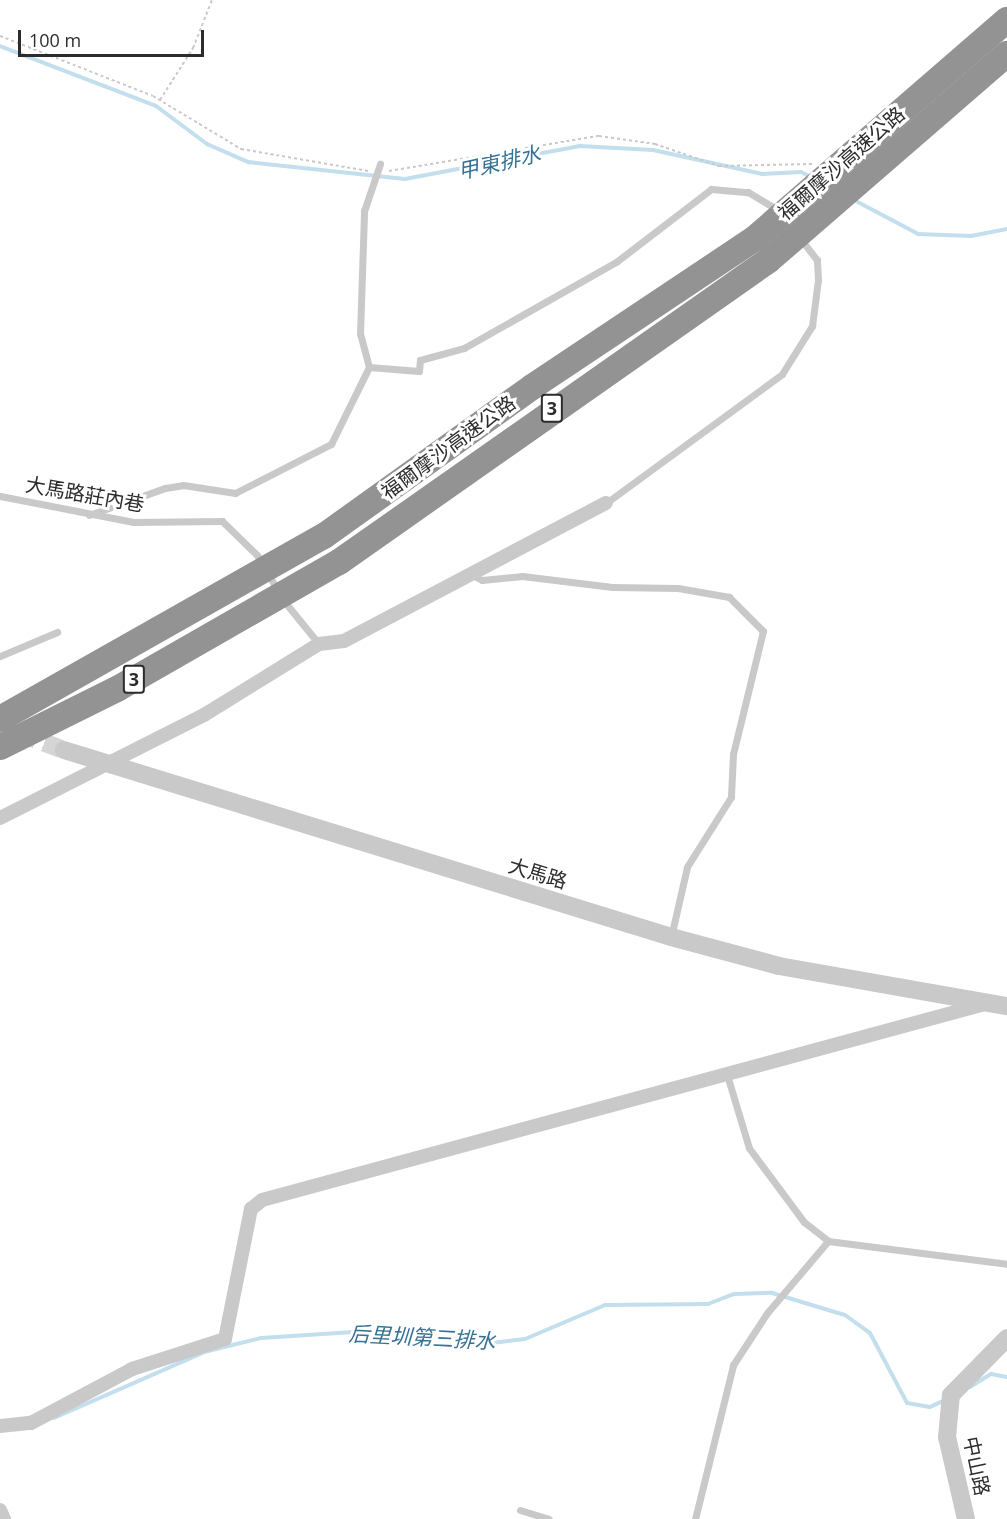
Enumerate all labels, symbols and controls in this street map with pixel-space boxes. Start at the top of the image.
scale bar [21,18,207,56]
text: 100 m [29,28,81,52]
street label: 福爾摩沙高速公路 [773,101,909,225]
water label: 甲東排水 [455,140,543,184]
street label: 福爾摩沙高速公路 [376,390,520,504]
road number: 3 [540,393,564,423]
street label: 大馬路莊內巷 [24,472,146,516]
road number: 3 [122,664,146,694]
street label: 大馬路 [506,853,570,893]
water label: 后里圳第三排水 [348,1321,496,1353]
street label: 中山路 [959,1434,995,1498]

